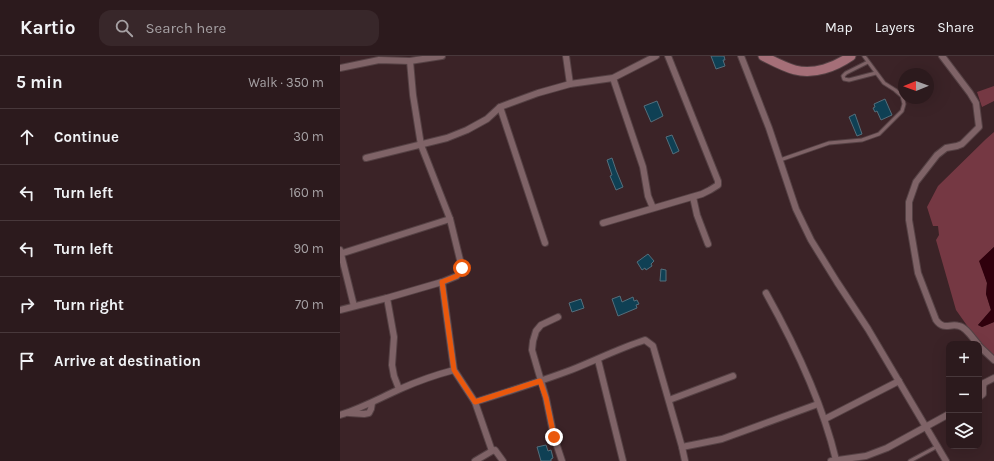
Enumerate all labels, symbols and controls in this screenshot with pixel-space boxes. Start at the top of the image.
search box [99,10,379,46]
text: Kartio [20,17,75,39]
icon: search [113,17,135,39]
text: Search here [145,19,226,37]
text: Map [825,19,853,36]
text: Layers [875,19,915,36]
text: Share [937,19,974,36]
north arrow [898,68,934,104]
text: 5 min [16,72,63,92]
text: Walk · 350 m [248,75,324,90]
icon: ahead [16,126,38,148]
text: Continue [54,128,119,146]
text: 30 m [293,129,324,144]
icon: left [16,182,38,204]
text: Turn left [54,184,113,202]
text: 160 m [289,185,324,200]
icon: left [16,238,38,260]
text: Turn left [54,240,113,258]
text: 90 m [293,241,324,256]
route start [453,259,471,277]
icon: right [16,294,38,316]
text: Turn right [54,296,124,314]
text: 70 m [295,297,324,312]
map controls [946,341,982,449]
button: + [946,341,982,377]
icon: arrive [16,350,38,372]
text: Arrive at destination [54,352,201,370]
button: − [946,377,982,413]
button: layers [946,413,982,449]
route end [545,428,563,446]

